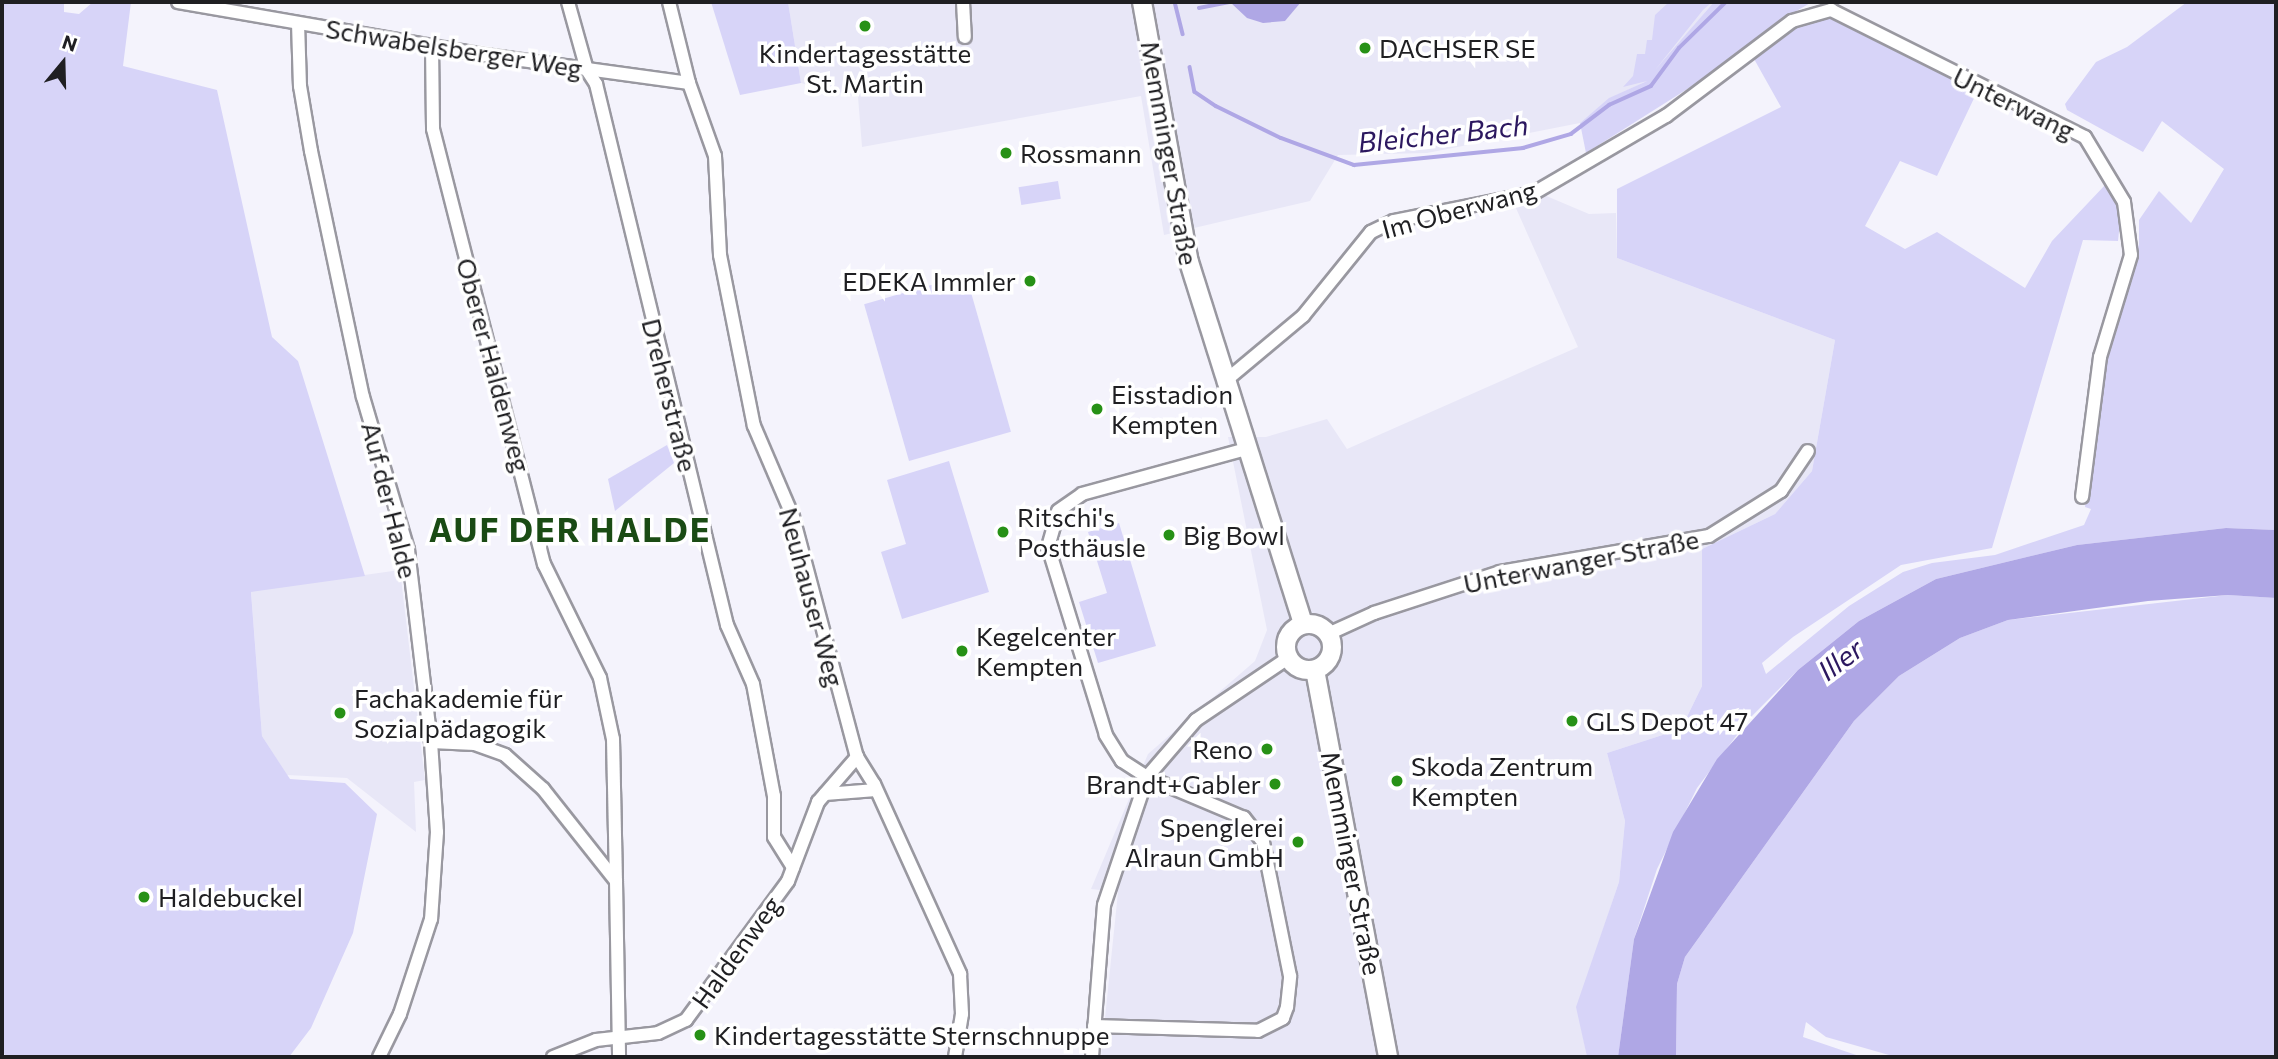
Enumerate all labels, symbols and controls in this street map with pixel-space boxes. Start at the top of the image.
street label: Schwabelsberger Weg [324,12,584,84]
marker: Kindertagesstätte St. Martin [857,18,873,34]
north arrow [28,28,98,98]
text: N [60,29,80,56]
place label: DACHSER SE [1379,32,1536,64]
place label: Kindertagesstätte St. Martin [759,37,971,98]
street label: Memminger Straße [1135,38,1205,268]
marker: DACHSER SE [1357,40,1373,56]
street label: Unterwang [1948,60,2080,146]
water label: Bleicher Bach [1356,107,1530,159]
place label: Rossmann [1020,137,1142,169]
marker: Rossmann [998,145,1014,161]
street label: Im Oberwang [1378,173,1540,245]
street label: Oberer Haldenweg [450,254,538,476]
place label: EDEKA Immler [842,265,1016,297]
marker: EDEKA Immler [1022,273,1038,289]
street label: Dreherstraße [636,315,704,475]
place label: Eisstadion Kempten [1111,378,1233,440]
marker: Eisstadion Kempten [1089,401,1105,417]
street label: Auf der Halde [356,419,424,581]
place label: Ritschi's Posthäusle [1017,501,1146,562]
street label: Neuhauser Weg [773,504,851,690]
district label: AUF DER HALDE [430,509,710,549]
place label: Big Bowl [1183,519,1285,551]
street label: Unterwanger Straße [1461,523,1701,599]
marker: Ritschi's Posthäusle [995,524,1011,540]
marker: Big Bowl [1161,527,1177,543]
place label: Kegelcenter Kempten [976,620,1116,682]
water label: Iller [1811,631,1869,687]
marker: Kegelcenter Kempten [954,643,970,659]
place label: Fachakademie für Sozialpädagogik [354,682,563,744]
marker: Fachakademie für Sozialpädagogik [332,705,348,721]
place label: GLS Depot 47 [1586,705,1748,737]
marker: GLS Depot 47 [1564,713,1580,729]
place label: Reno [1192,733,1253,765]
marker: Reno [1259,741,1275,757]
street label: Memminger Straße [1315,748,1389,978]
place label: Skoda Zentrum Kempten [1411,750,1593,812]
place label: Brandt+Gabler [1086,768,1261,800]
marker: Skoda Zentrum Kempten [1389,773,1405,789]
marker: Brandt+Gabler [1267,776,1283,792]
place label: Spenglerei Alraun GmbH [1125,811,1284,872]
marker: Spenglerei Alraun GmbH [1290,834,1306,850]
place label: Haldebuckel [158,881,303,913]
marker: Haldebuckel [136,889,152,905]
street label: Haldenweg [685,890,787,1014]
place label: Kindertagesstätte Sternschnuppe [714,1019,1109,1051]
marker: Kindertagesstätte Sternschnuppe [692,1027,708,1043]

